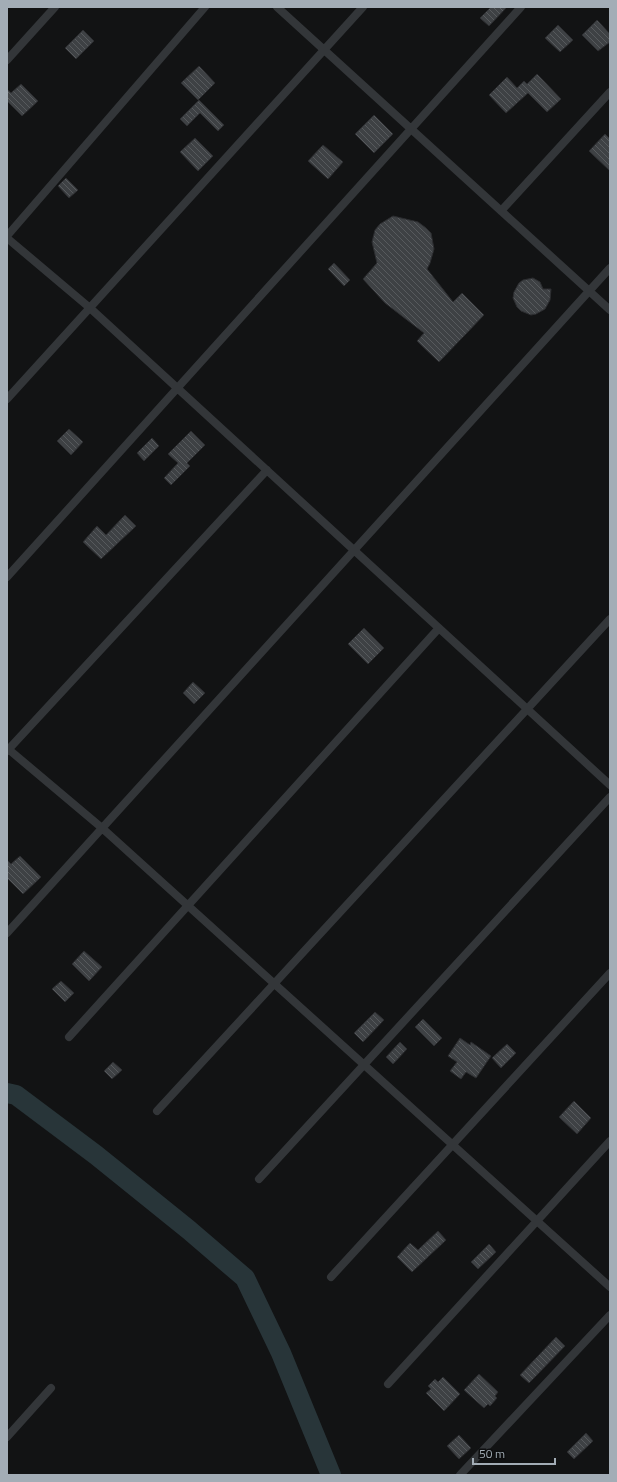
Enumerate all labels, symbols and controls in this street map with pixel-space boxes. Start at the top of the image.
scale bar [473,1440,555,1466]
text: 50 m [479,1444,505,1463]

